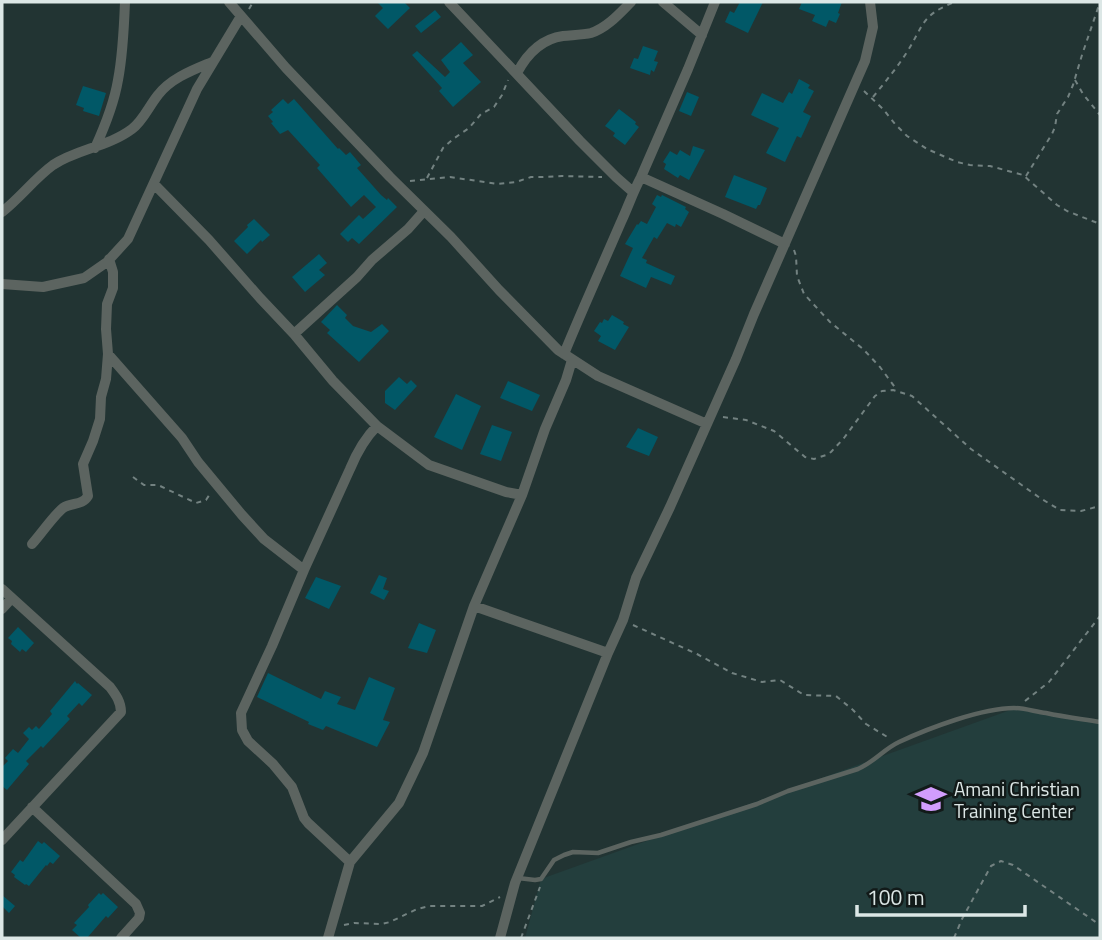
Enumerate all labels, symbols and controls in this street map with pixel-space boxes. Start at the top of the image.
place label: Amani Christian Training Center [954,774,1080,825]
school or university icon: Amani Christian Training Center [914,782,948,816]
scale bar [857,874,1025,918]
text: 100 m [867,881,924,913]

